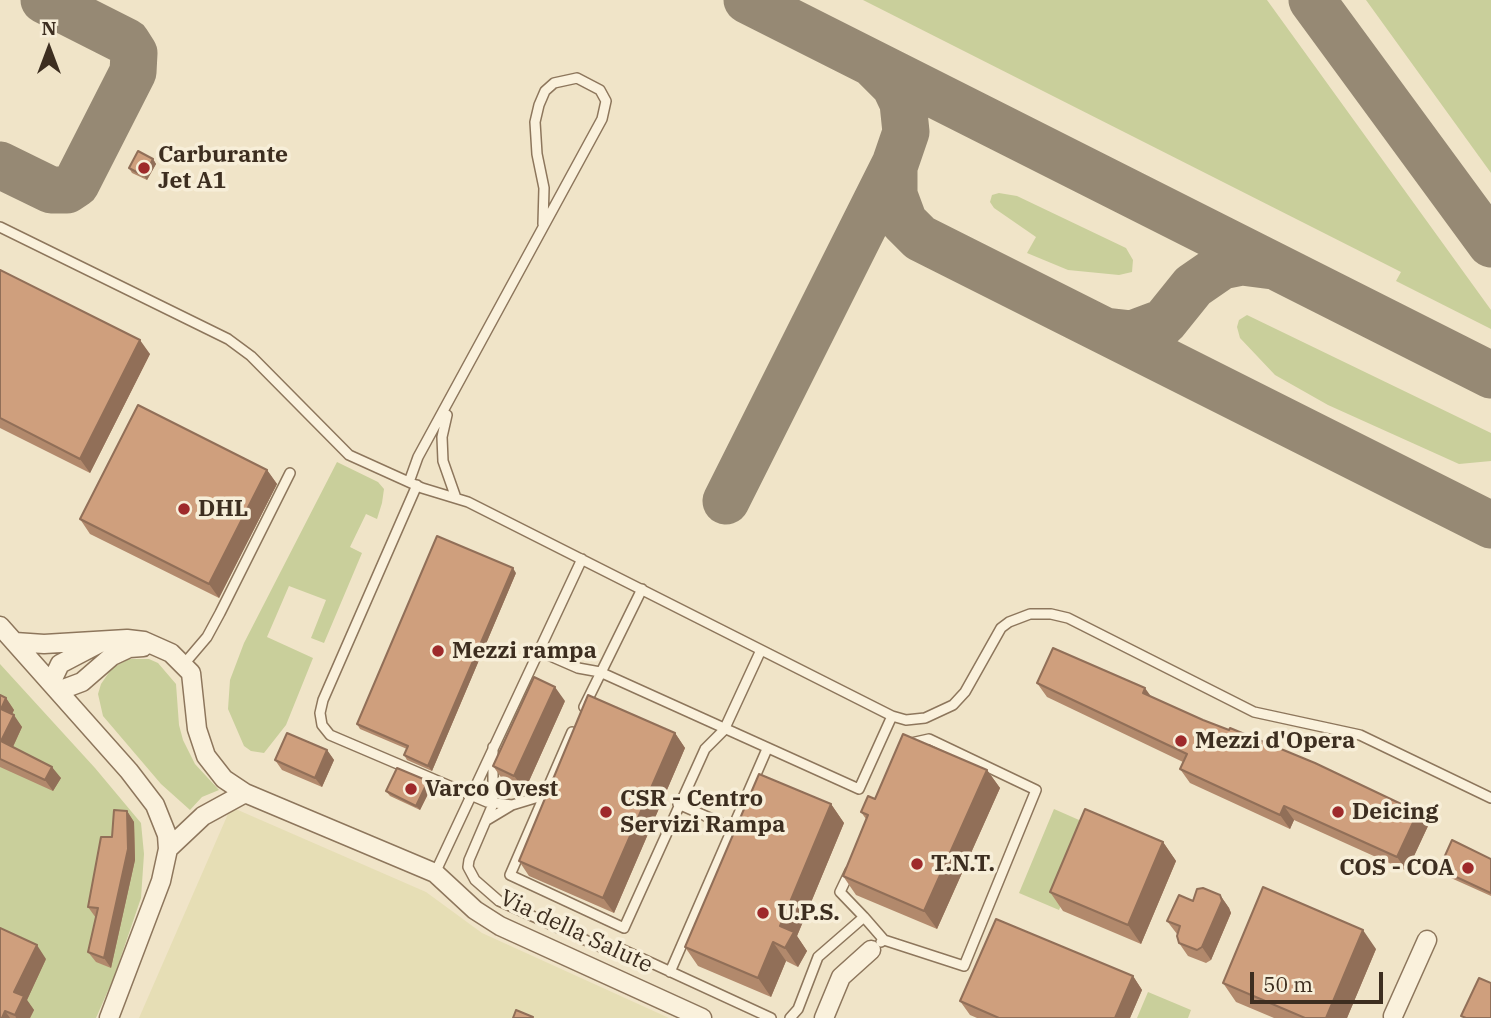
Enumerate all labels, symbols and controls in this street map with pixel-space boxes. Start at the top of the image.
north arrow [14,14,84,84]
text: N [41,16,57,40]
place label: Carburante Jet A1 [158,141,288,195]
marker: Carburante Jet A1 [136,160,152,176]
place label: DHL [198,495,248,523]
marker: DHL [176,501,192,517]
place label: Mezzi rampa [452,637,597,665]
marker: Mezzi rampa [430,643,446,659]
place label: Mezzi d'Opera [1195,727,1355,755]
marker: Mezzi d'Opera [1173,733,1189,749]
place label: Varco Ovest [425,775,558,803]
marker: Varco Ovest [403,781,419,797]
place label: CSR - Centro Servizi Rampa [620,785,785,839]
place label: Deicing [1352,798,1439,826]
marker: CSR - Centro Servizi Rampa [598,804,614,820]
marker: Deicing [1330,804,1346,820]
place label: T.N.T. [931,850,995,878]
place label: COS - COA [1339,854,1454,882]
marker: T.N.T. [909,856,925,872]
marker: COS - COA [1460,860,1476,876]
street label: Via della Salute [495,884,657,980]
place label: U.P.S. [777,899,840,927]
marker: U.P.S. [755,905,771,921]
scale bar [1253,958,1386,1002]
text: 50 m [1263,970,1313,998]

